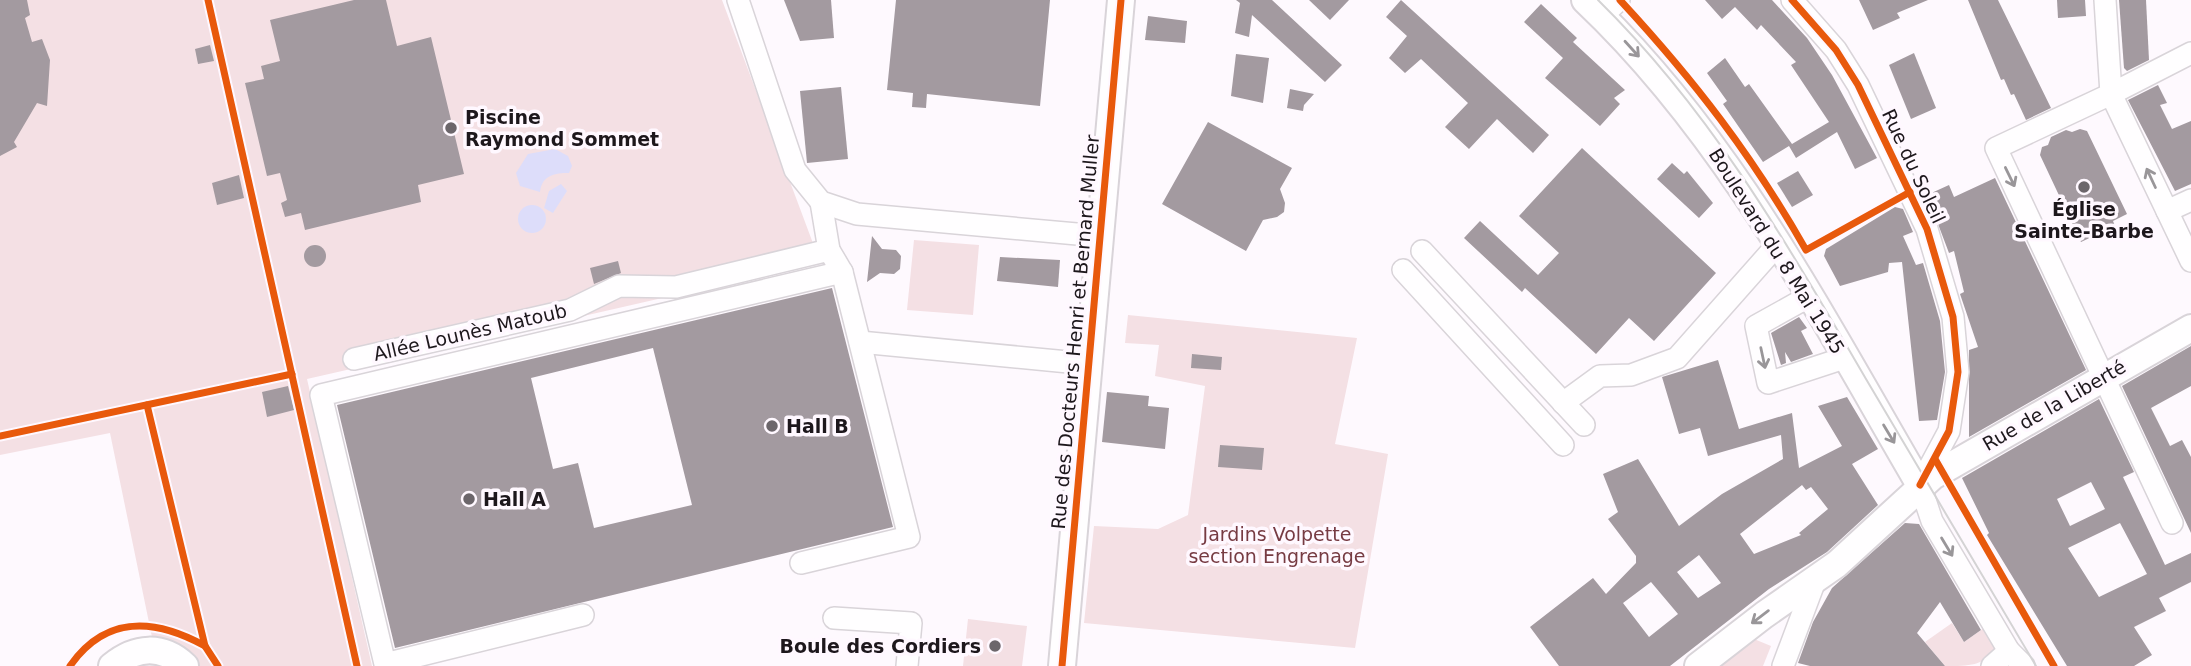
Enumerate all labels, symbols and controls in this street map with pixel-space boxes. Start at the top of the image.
one-way arrow [1624,40,1641,57]
street label: Rue du Soleil [1878,105,1950,227]
place label: Piscine Raymond Sommet [465,106,659,150]
marker: Piscine Raymond Sommet [443,120,459,136]
street label: Rue des Docteurs Henri et Bernard Muller [1047,134,1103,530]
street label: Boulevard du 8 Mai 1945 [1705,144,1849,358]
one-way arrow [2004,166,2018,187]
one-way arrow [2144,168,2157,189]
marker: Église Sainte-Barbe [2076,179,2092,195]
place label: Église Sainte-Barbe [2014,198,2154,242]
street label: Allée Lounès Matoub [371,299,569,365]
one-way arrow [1757,346,1770,369]
street label: Rue de la Liberté [1979,355,2129,455]
place label: Hall B [786,415,849,437]
marker: Hall B [764,418,780,434]
one-way arrow [1882,423,1896,443]
place label: Hall A [483,488,546,510]
marker: Hall A [461,491,477,507]
park label: Jardins Volpette section Engrenage [1188,523,1366,567]
one-way arrow [1941,537,1955,557]
one-way arrow [1752,610,1770,625]
place label: Boule des Cordiers [779,635,981,657]
marker: Boule des Cordiers [987,638,1003,654]

